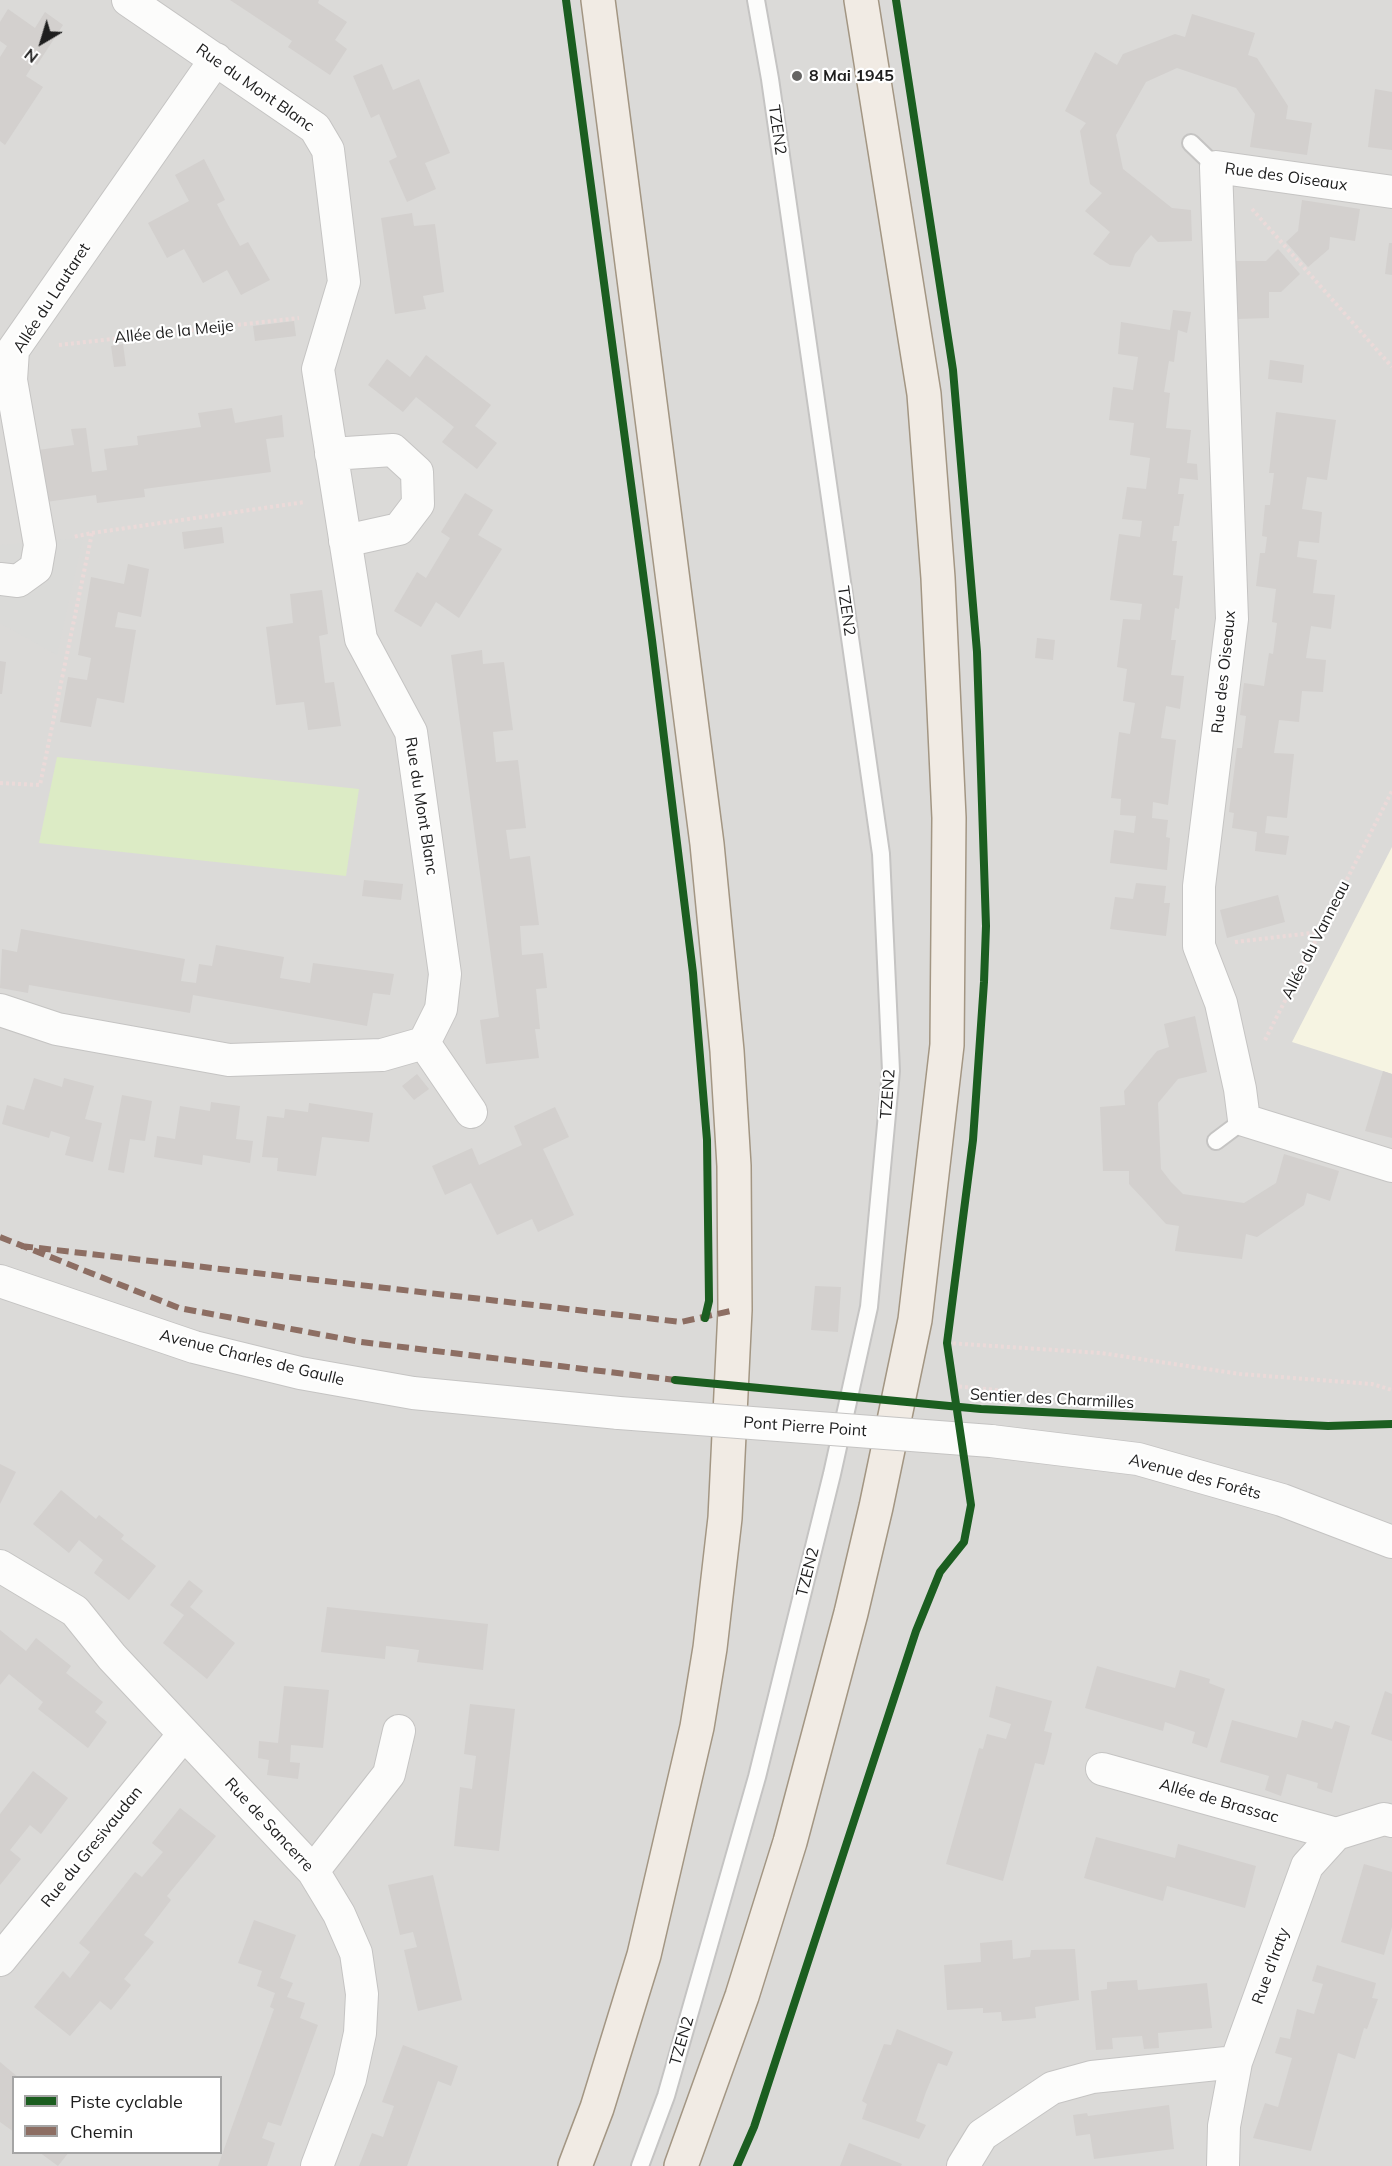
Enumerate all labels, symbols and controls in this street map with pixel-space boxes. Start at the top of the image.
north arrow [12,12,72,72]
street label: Rue du Mont Blanc [192,40,318,136]
text: N [20,45,42,68]
place label: 8 Mai 1945 [809,66,894,86]
marker: 8 Mai 1945 [790,69,804,83]
street label: TZEN2 [764,104,790,156]
street label: Rue des Oiseaux [1223,159,1349,195]
street label: Allée du Lautaret [9,240,95,356]
street label: Allée de la Meije [113,316,235,348]
street label: TZEN2 [833,585,859,637]
street label: Rue des Oiseaux [1208,609,1240,735]
street label: Rue du Mont Blanc [401,735,441,877]
street label: Allée du Vanneau [1278,878,1354,1002]
street label: TZEN2 [877,1068,899,1120]
street label: Avenue Charles de Gaulle [158,1326,346,1390]
street label: Sentier des Charmilles [969,1385,1135,1413]
street label: Pont Pierre Point [743,1413,867,1441]
street label: Avenue des Forêts [1127,1450,1263,1504]
street label: TZEN2 [793,1545,823,1599]
street label: Rue de Sancerre [221,1774,317,1876]
street label: Allée de Brassac [1157,1775,1281,1827]
street label: Rue du Gresivaudan [37,1783,147,1911]
street label: Rue d'Iraty [1248,1925,1294,2007]
street label: TZEN2 [666,2014,698,2068]
legend [12,2076,222,2154]
text: Piste cyclable [70,2090,183,2113]
text: Chemin [70,2120,133,2143]

